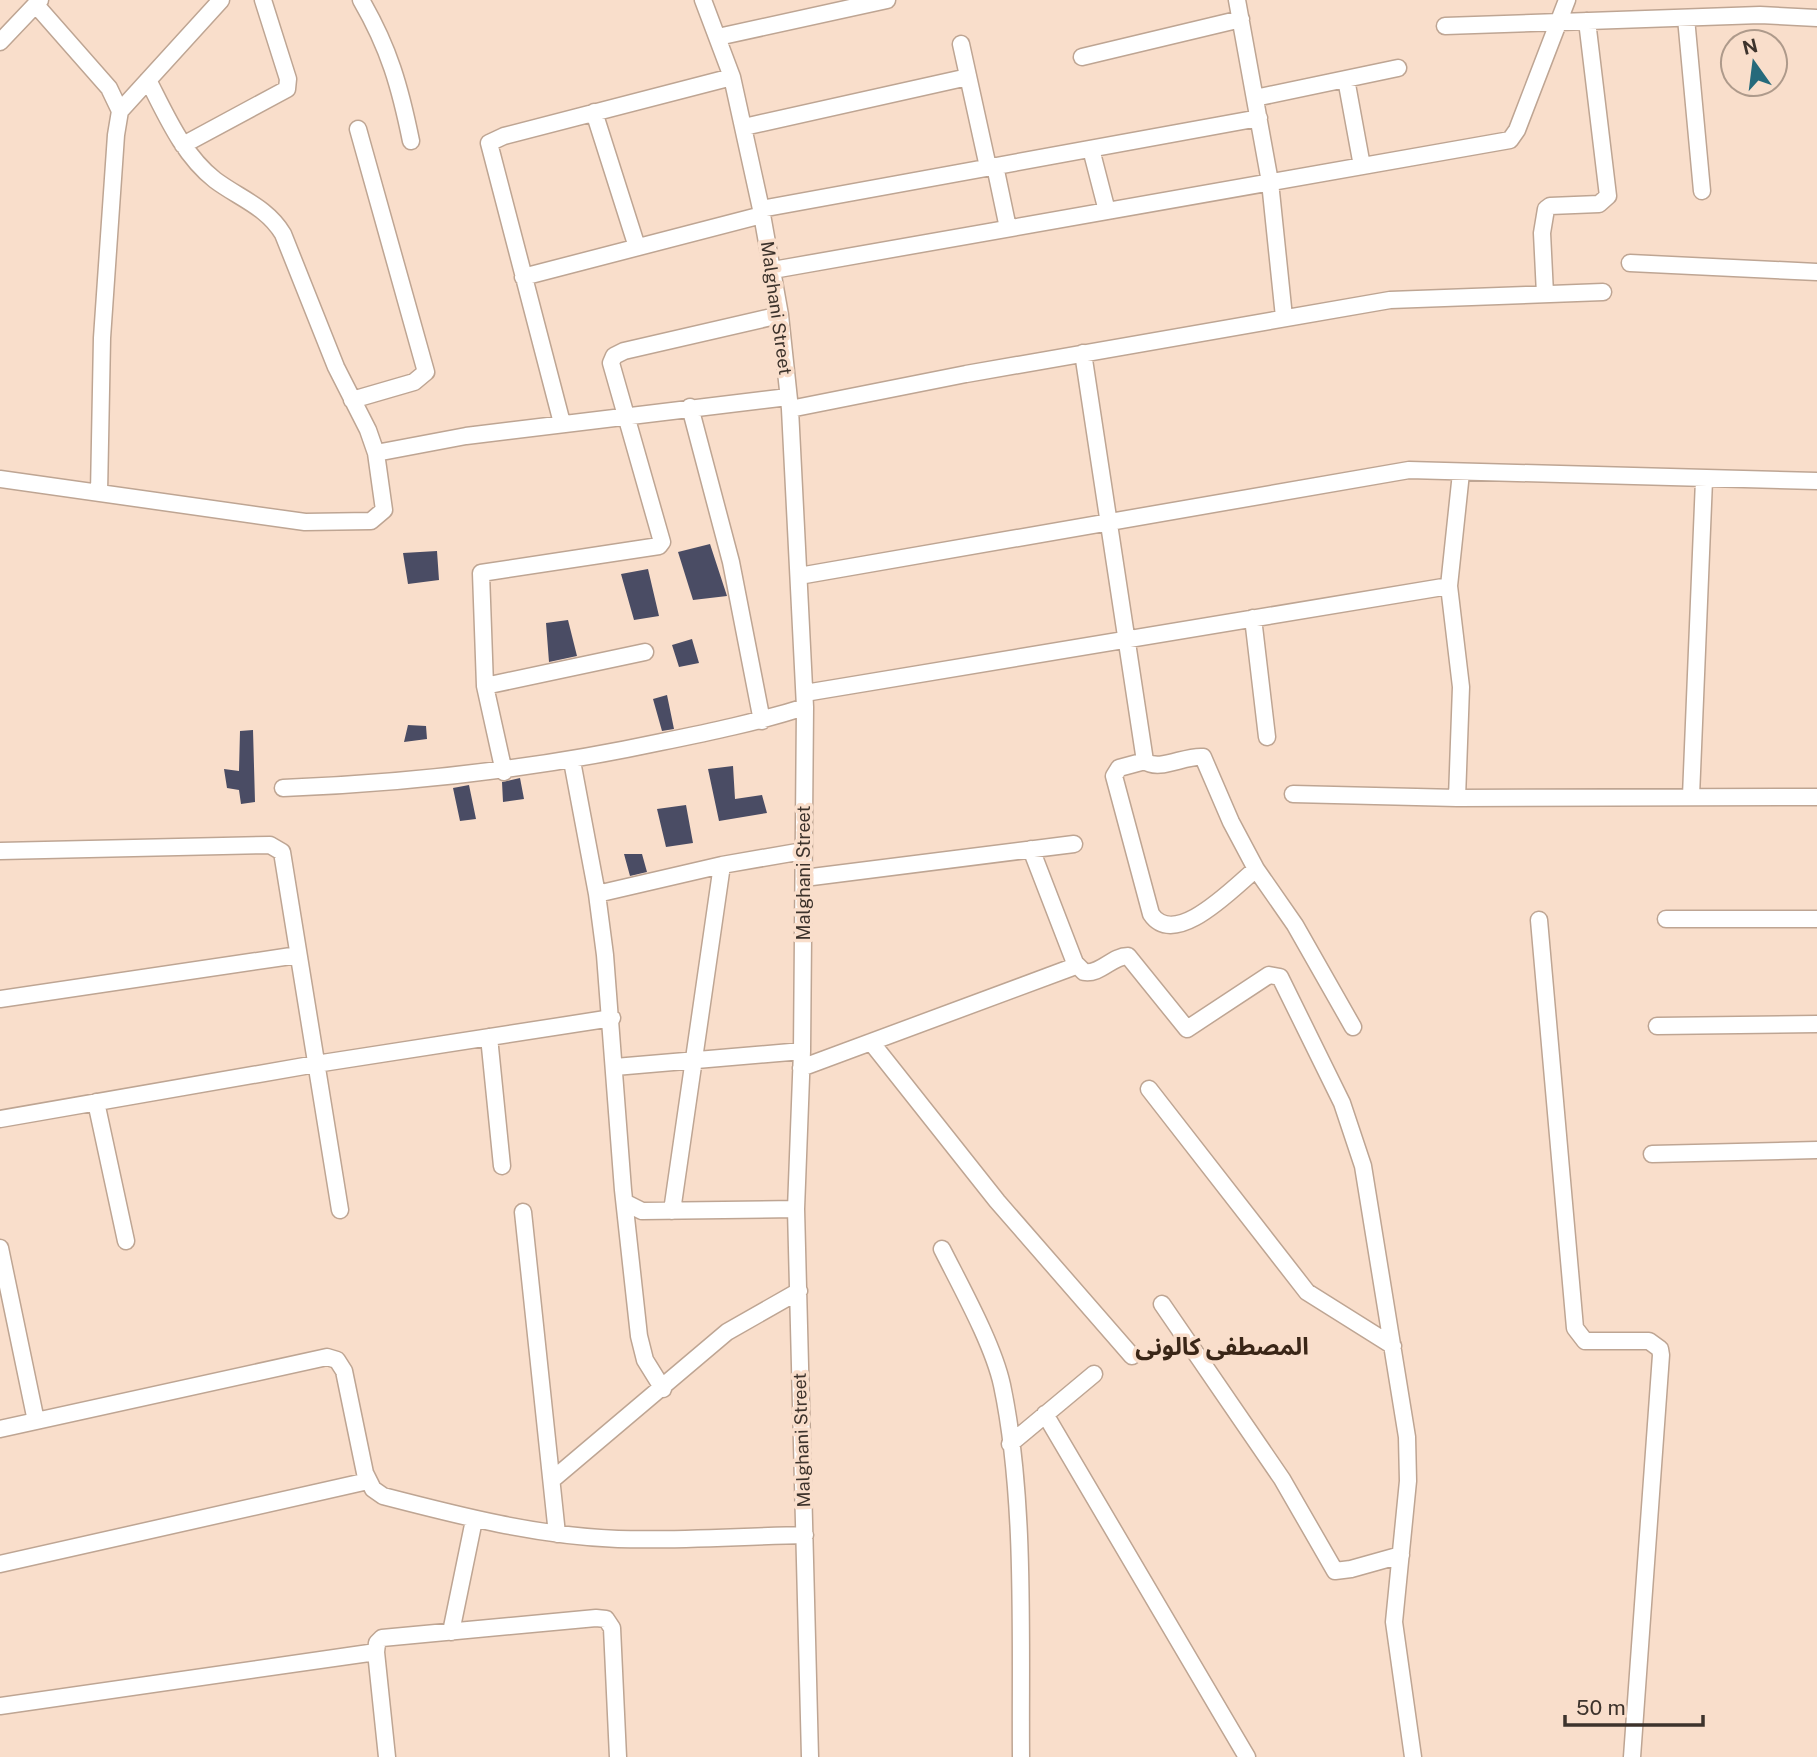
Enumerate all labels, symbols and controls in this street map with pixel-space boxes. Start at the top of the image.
north arrow [1719,28,1789,98]
text: N [1740,34,1760,59]
street label: Malghani Street [757,240,796,376]
street label: Malghani Street [793,806,814,940]
district label: المصطفی کالونی [1135,1332,1309,1361]
street label: Malghani Street [789,1372,814,1508]
scale bar [1565,1684,1703,1728]
text: 50 m [1576,1695,1626,1720]

